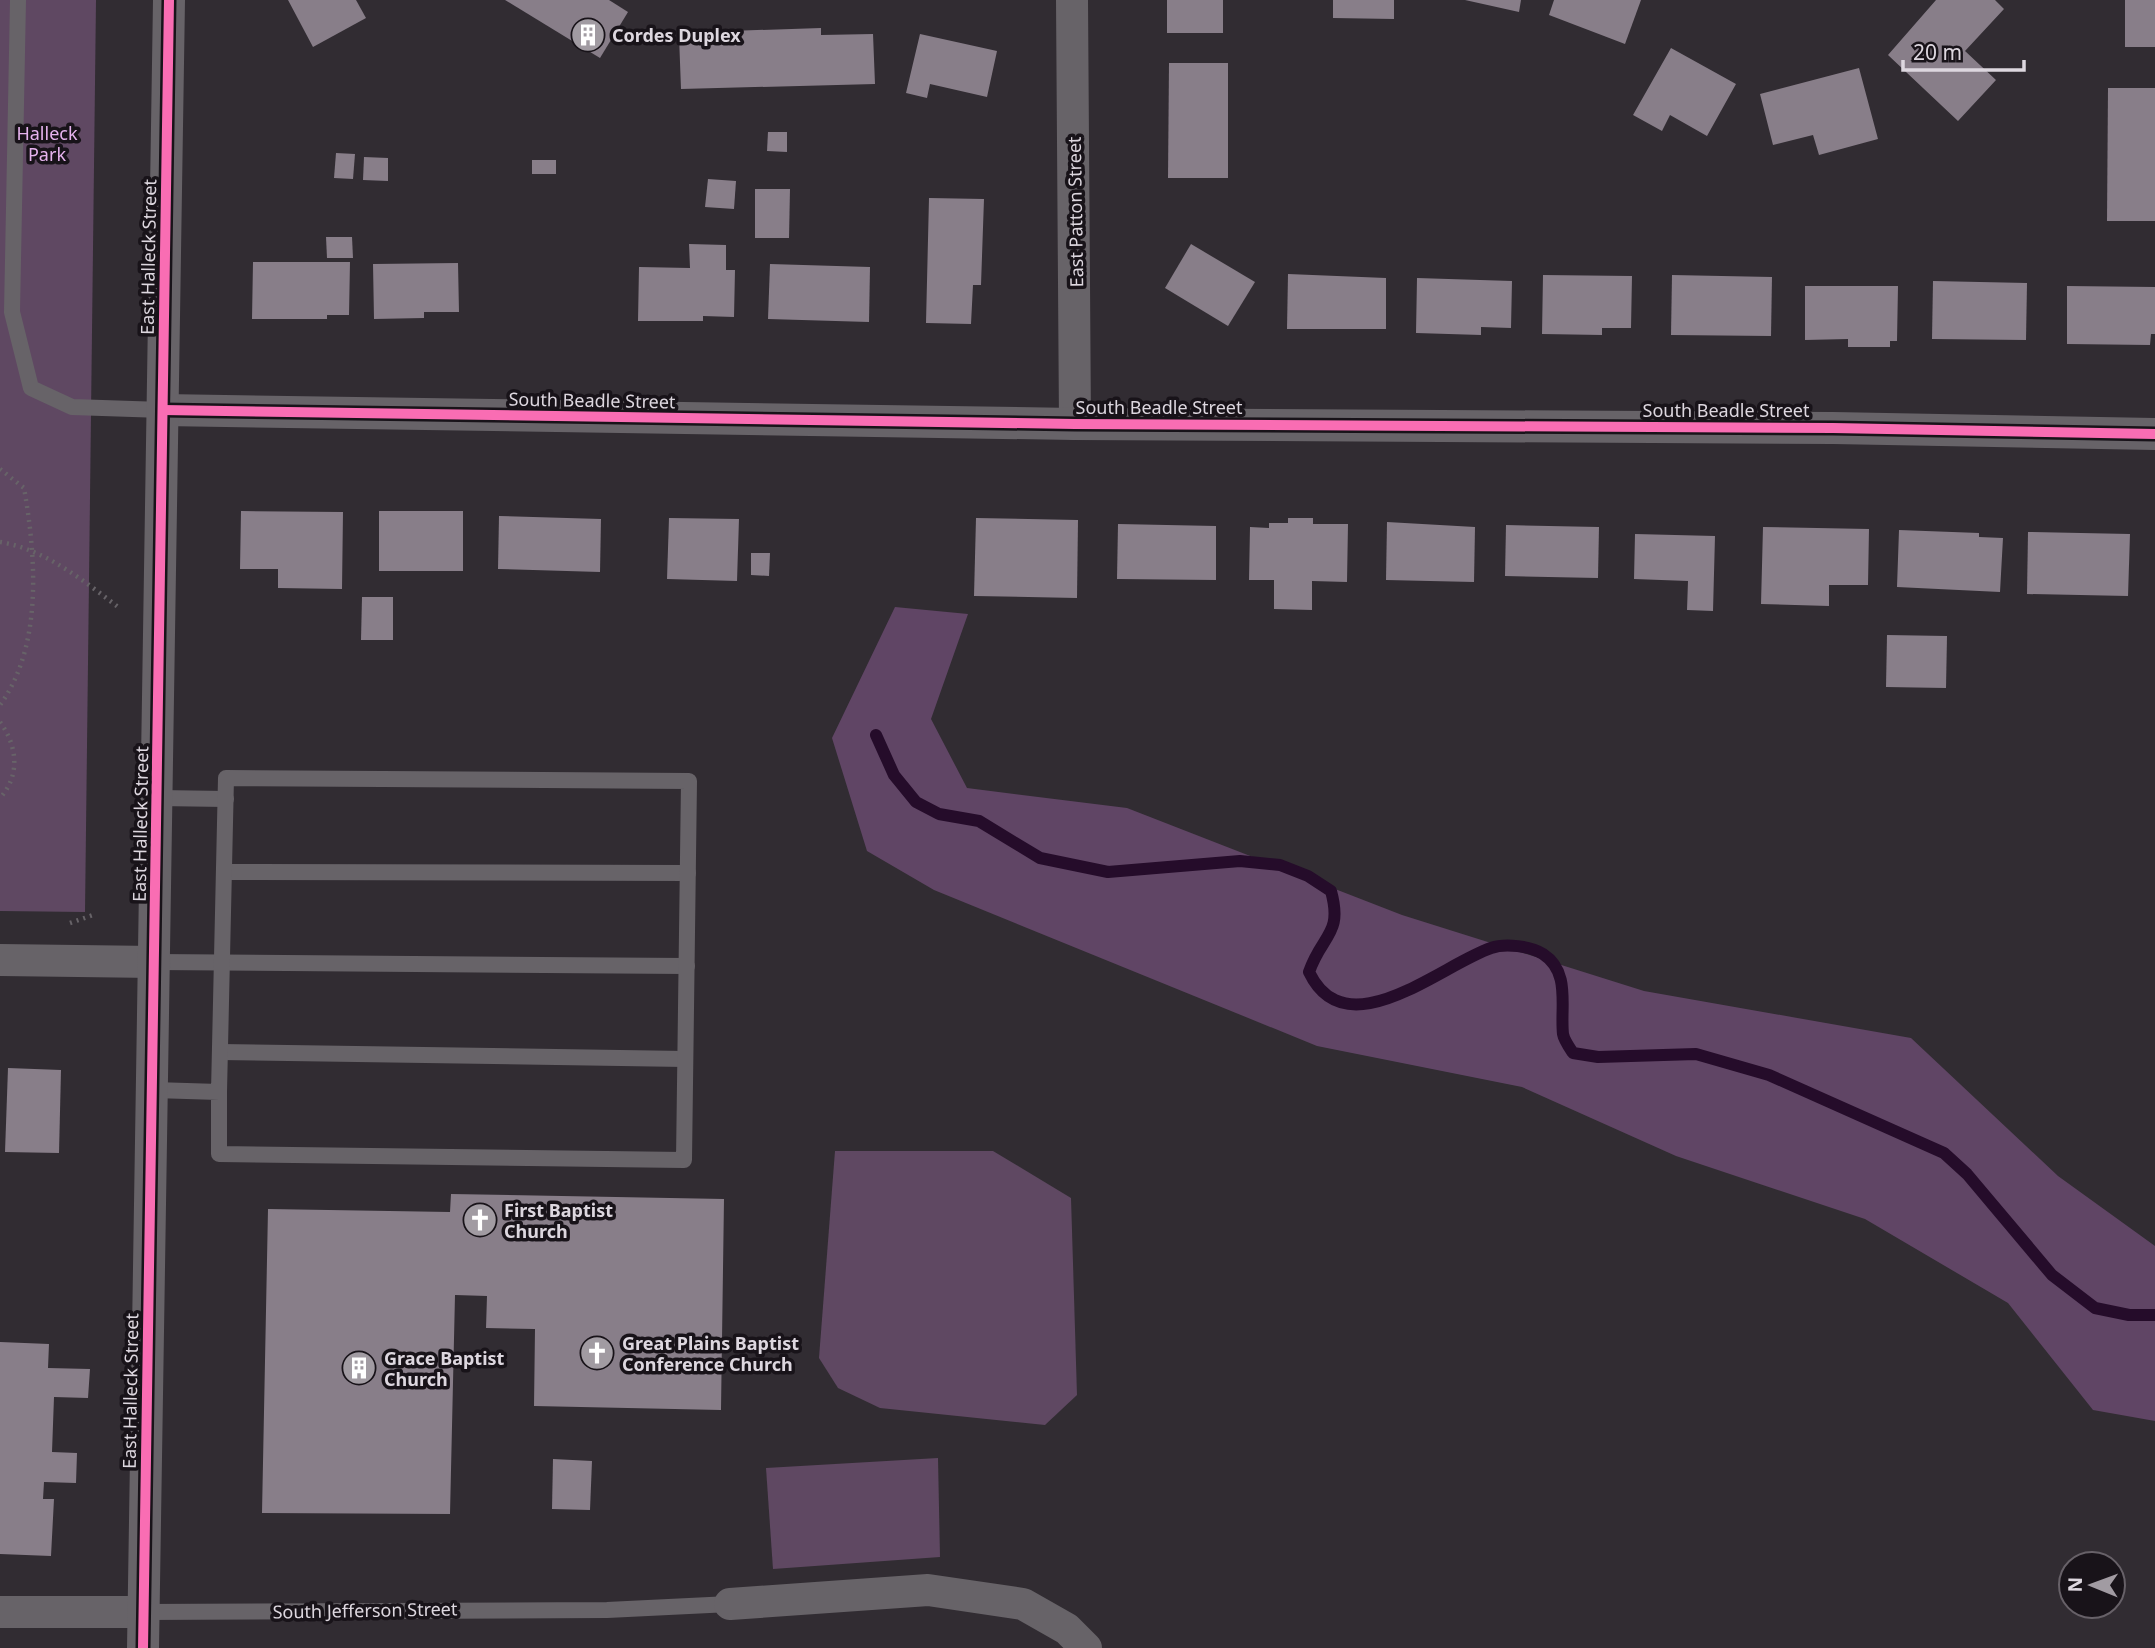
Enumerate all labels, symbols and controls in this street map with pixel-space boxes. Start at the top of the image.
building icon: Cordes Duplex [569,16,607,54]
place label: Cordes Duplex [612,23,741,47]
scale bar [1903,28,2024,72]
text: 20 m [1913,38,1962,66]
park label: Halleck Park [16,121,78,166]
street label: East Patton Street [1062,136,1088,288]
street label: East Halleck Street [135,178,161,335]
street label: South Beadle Street [508,387,676,413]
street label: South Beadle Street [1076,395,1243,419]
street label: South Beadle Street [1643,398,1810,422]
street label: East Halleck Street [127,745,153,902]
place label: First Baptist Church [504,1198,613,1243]
church icon: First Baptist Church [461,1201,499,1239]
street label: East Halleck Street [117,1312,143,1469]
place label: Great Plains Baptist Conference Church [622,1331,799,1376]
church icon: Great Plains Baptist Conference Church [578,1334,616,1372]
place label: Grace Baptist Church [384,1346,505,1391]
building icon: Grace Baptist Church [340,1349,378,1387]
north arrow [2057,1550,2127,1620]
text: N [2062,1577,2088,1593]
street label: South Jefferson Street [272,1596,458,1624]

